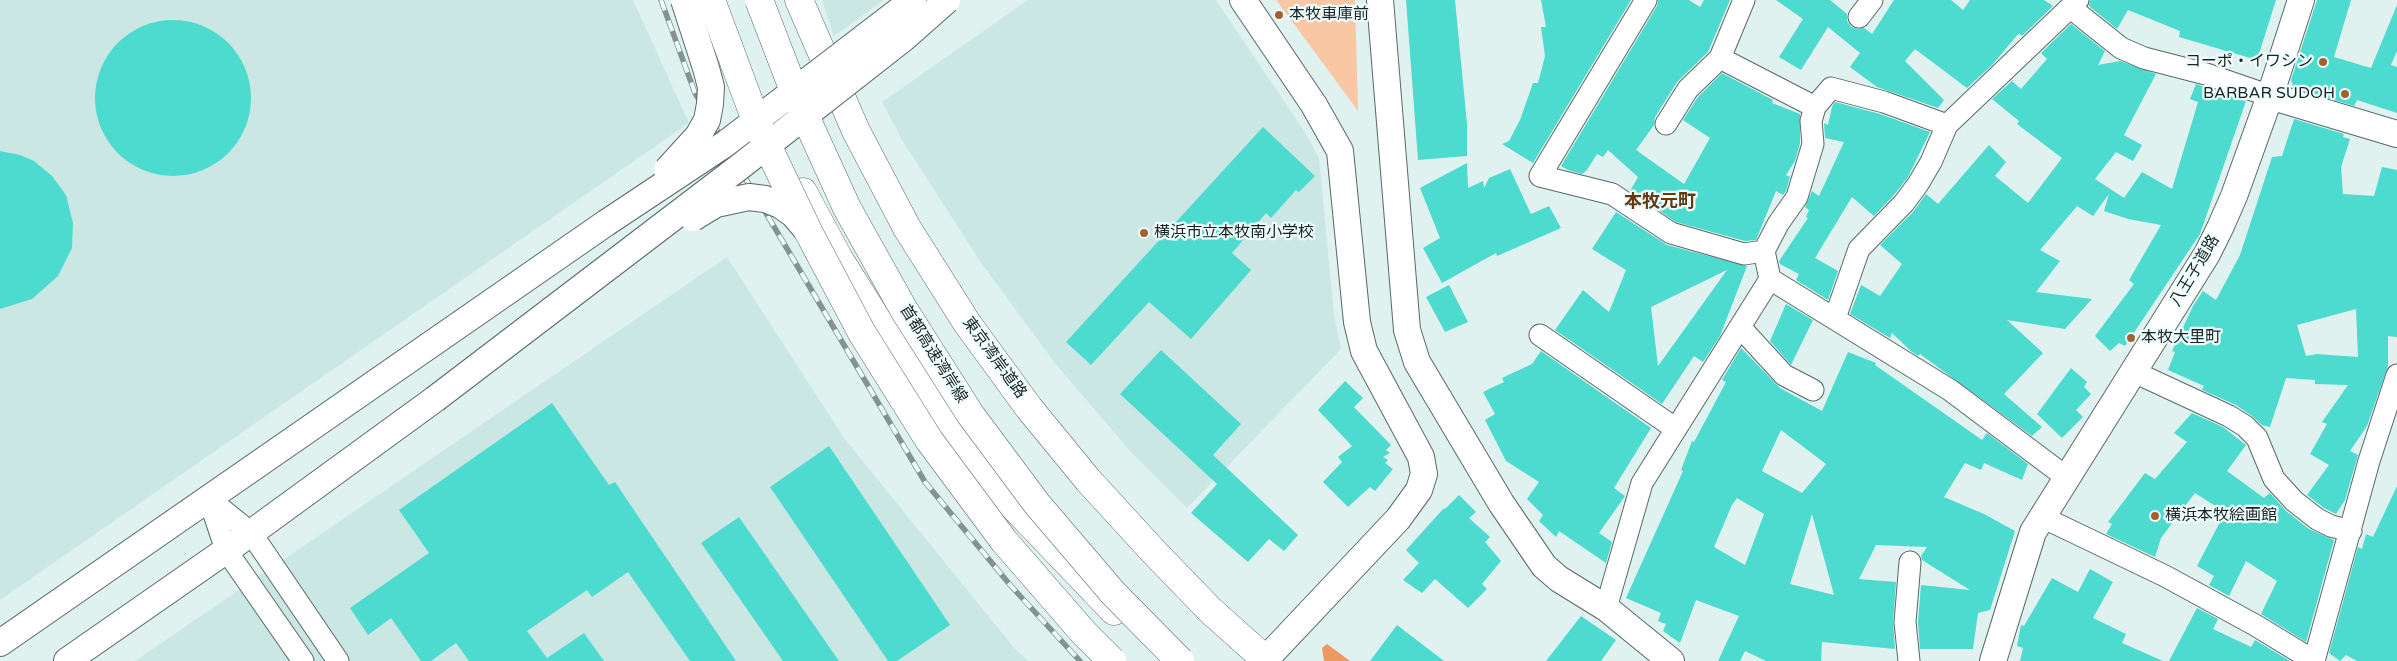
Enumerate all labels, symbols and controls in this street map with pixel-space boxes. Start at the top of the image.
place label: 本牧車庫前 [1289,5,1369,25]
marker: 本牧車庫前 [1273,9,1285,21]
place label: コーポ・イワシン [2185,52,2313,72]
marker: コーポ・イワシン [2317,56,2329,68]
place label: BARBAR SUDOH [2203,84,2335,104]
marker: BARBAR SUDOH [2339,88,2351,100]
district label: 本牧元町 [1624,191,1696,213]
place label: 横浜市立本牧南小学校 [1154,223,1314,243]
marker: 横浜市立本牧南小学校 [1138,227,1150,239]
street label: 八王子道路 [2166,232,2224,310]
street label: 首都高速湾岸線 [895,301,971,407]
street label: 東京湾岸道路 [958,314,1030,402]
place label: 本牧大里町 [2141,328,2221,348]
marker: 本牧大里町 [2125,332,2137,344]
place label: 横浜本牧絵画館 [2165,506,2277,526]
marker: 横浜本牧絵画館 [2149,510,2161,522]

